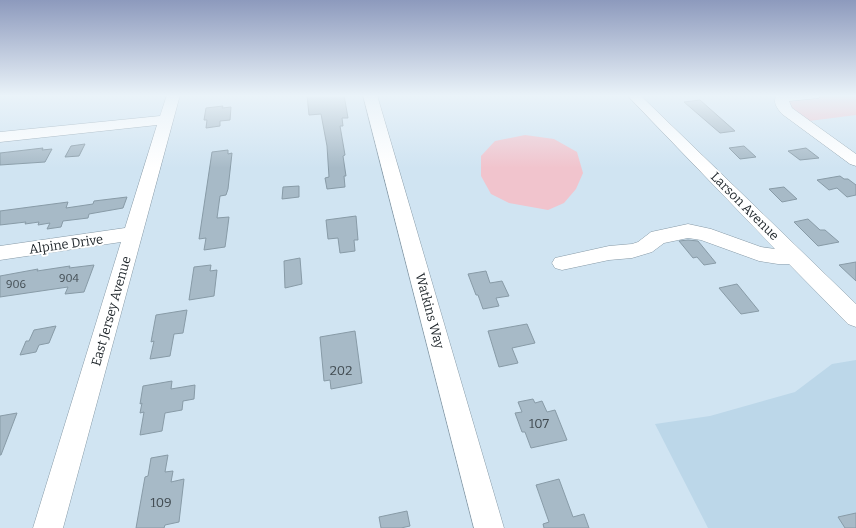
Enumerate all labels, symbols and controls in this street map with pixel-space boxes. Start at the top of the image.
street label: Larson Avenue [708,169,782,243]
street label: Alpine Drive [28,231,104,257]
street label: East Jersey Avenue [88,254,134,368]
street label: Watkins Way [413,271,447,351]
house number: 904 [59,272,80,285]
house number: 906 [6,278,26,291]
house number: 202 [330,363,352,378]
house number: 107 [529,416,550,431]
house number: 109 [150,495,172,510]

